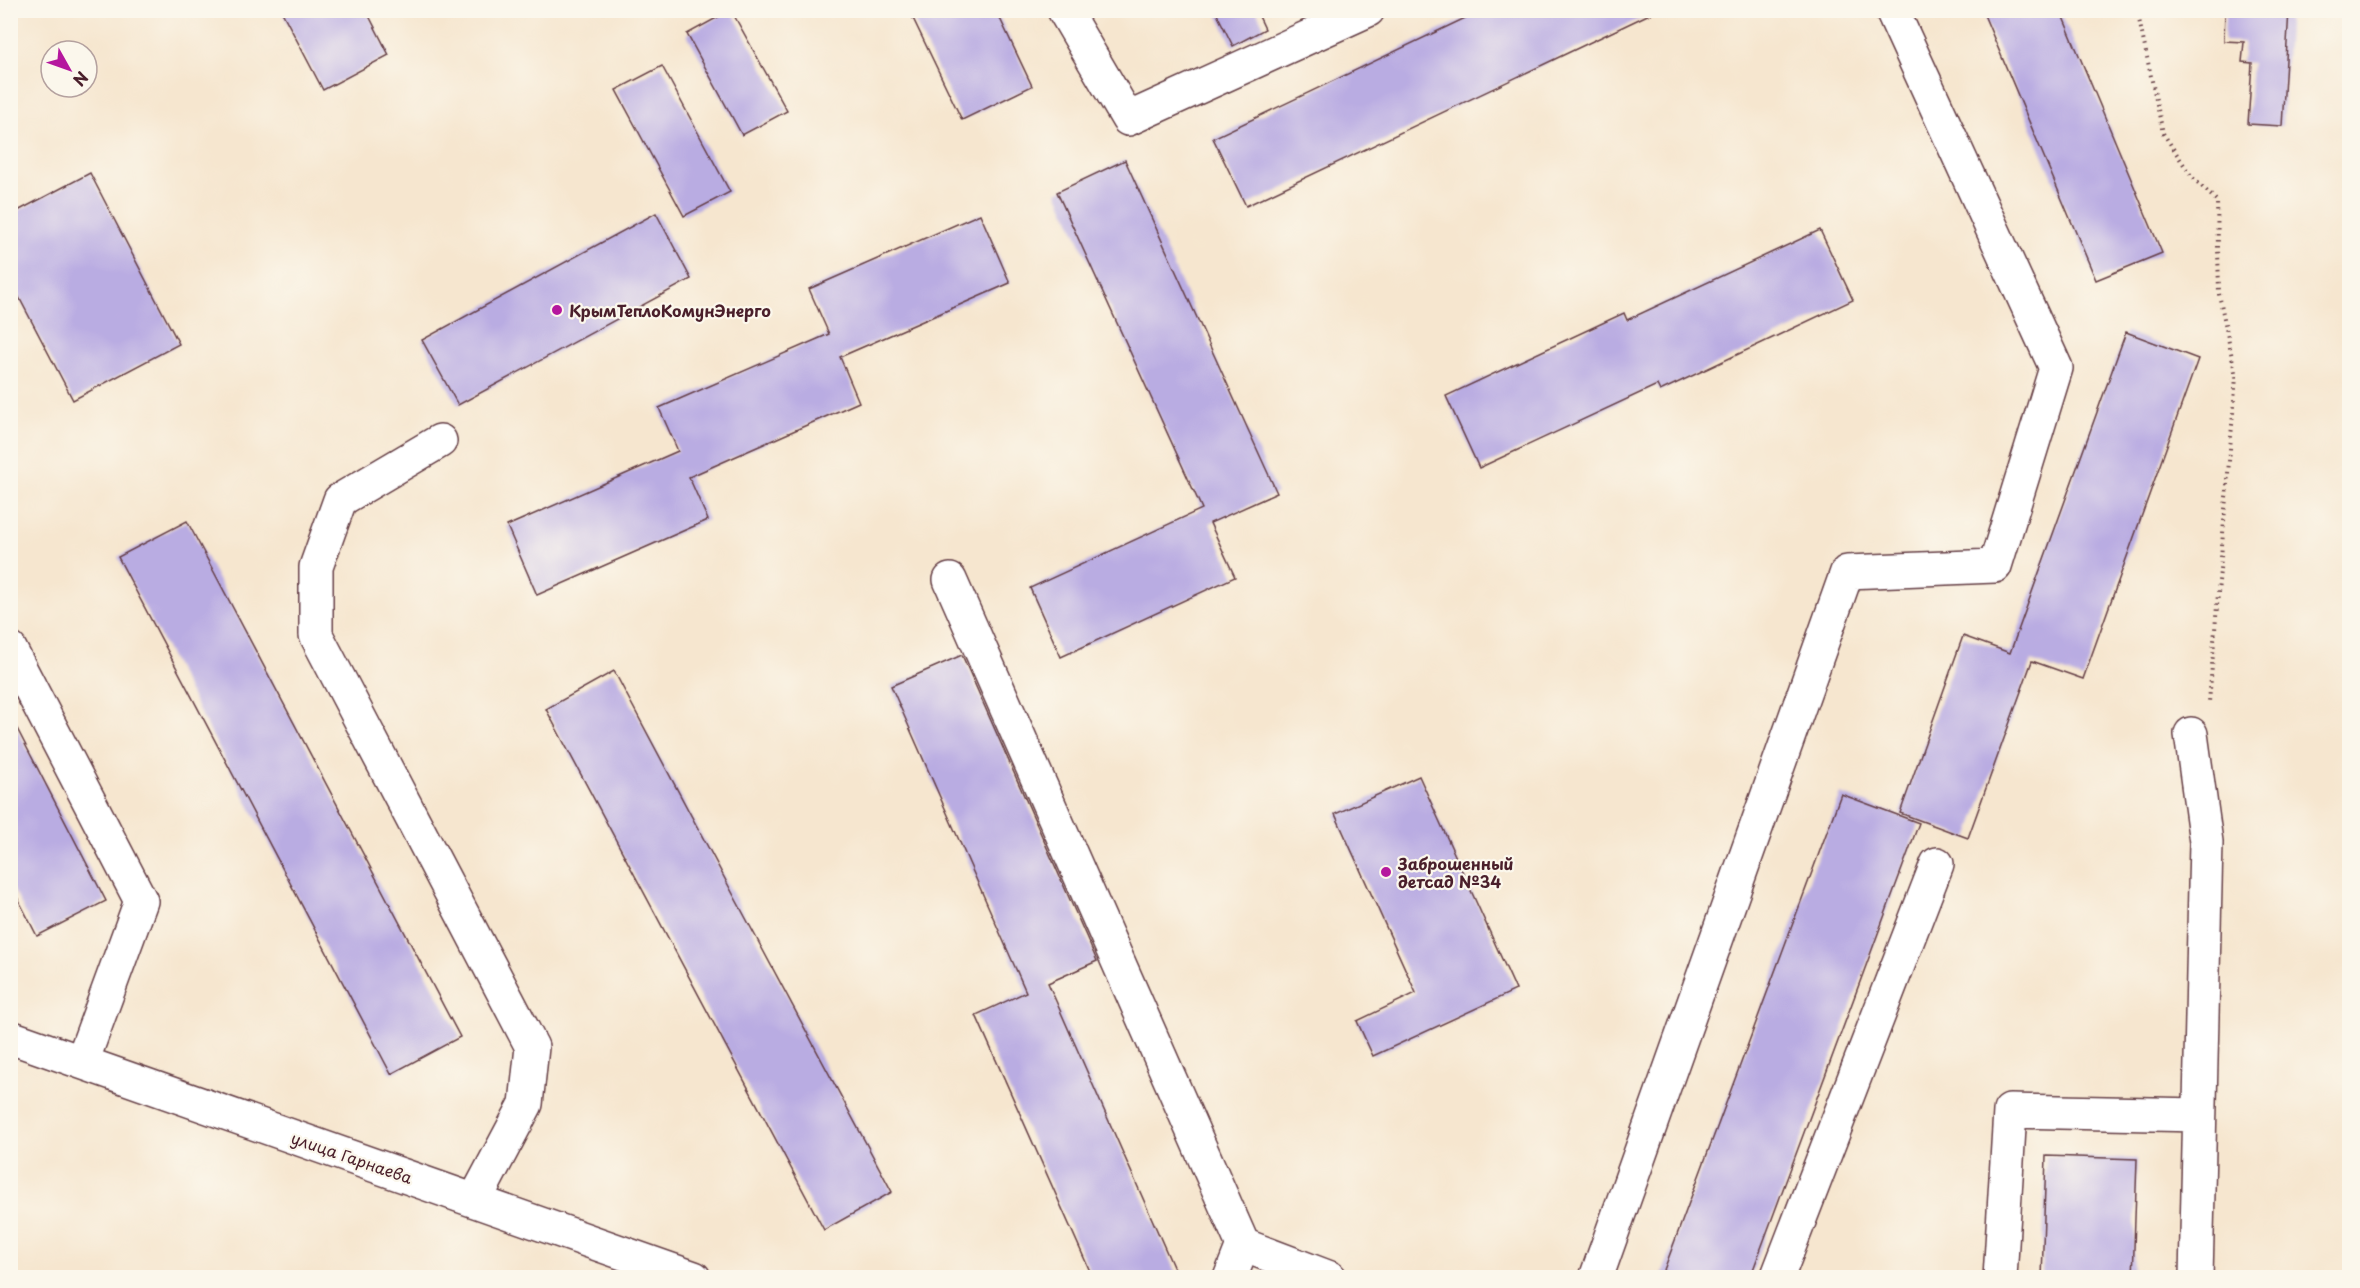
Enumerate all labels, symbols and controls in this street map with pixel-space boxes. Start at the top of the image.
north arrow [39,39,99,99]
text: N [68,67,95,92]
place label: КрымТеплоКомунЭнерго [569,298,771,322]
marker: КрымТеплоКомунЭнерго [550,303,564,317]
place label: Заброшенный детсад №34 [1397,851,1514,893]
marker: Заброшенный детсад №34 [1379,865,1393,879]
street label: улица Гарнаева [288,1125,416,1189]

